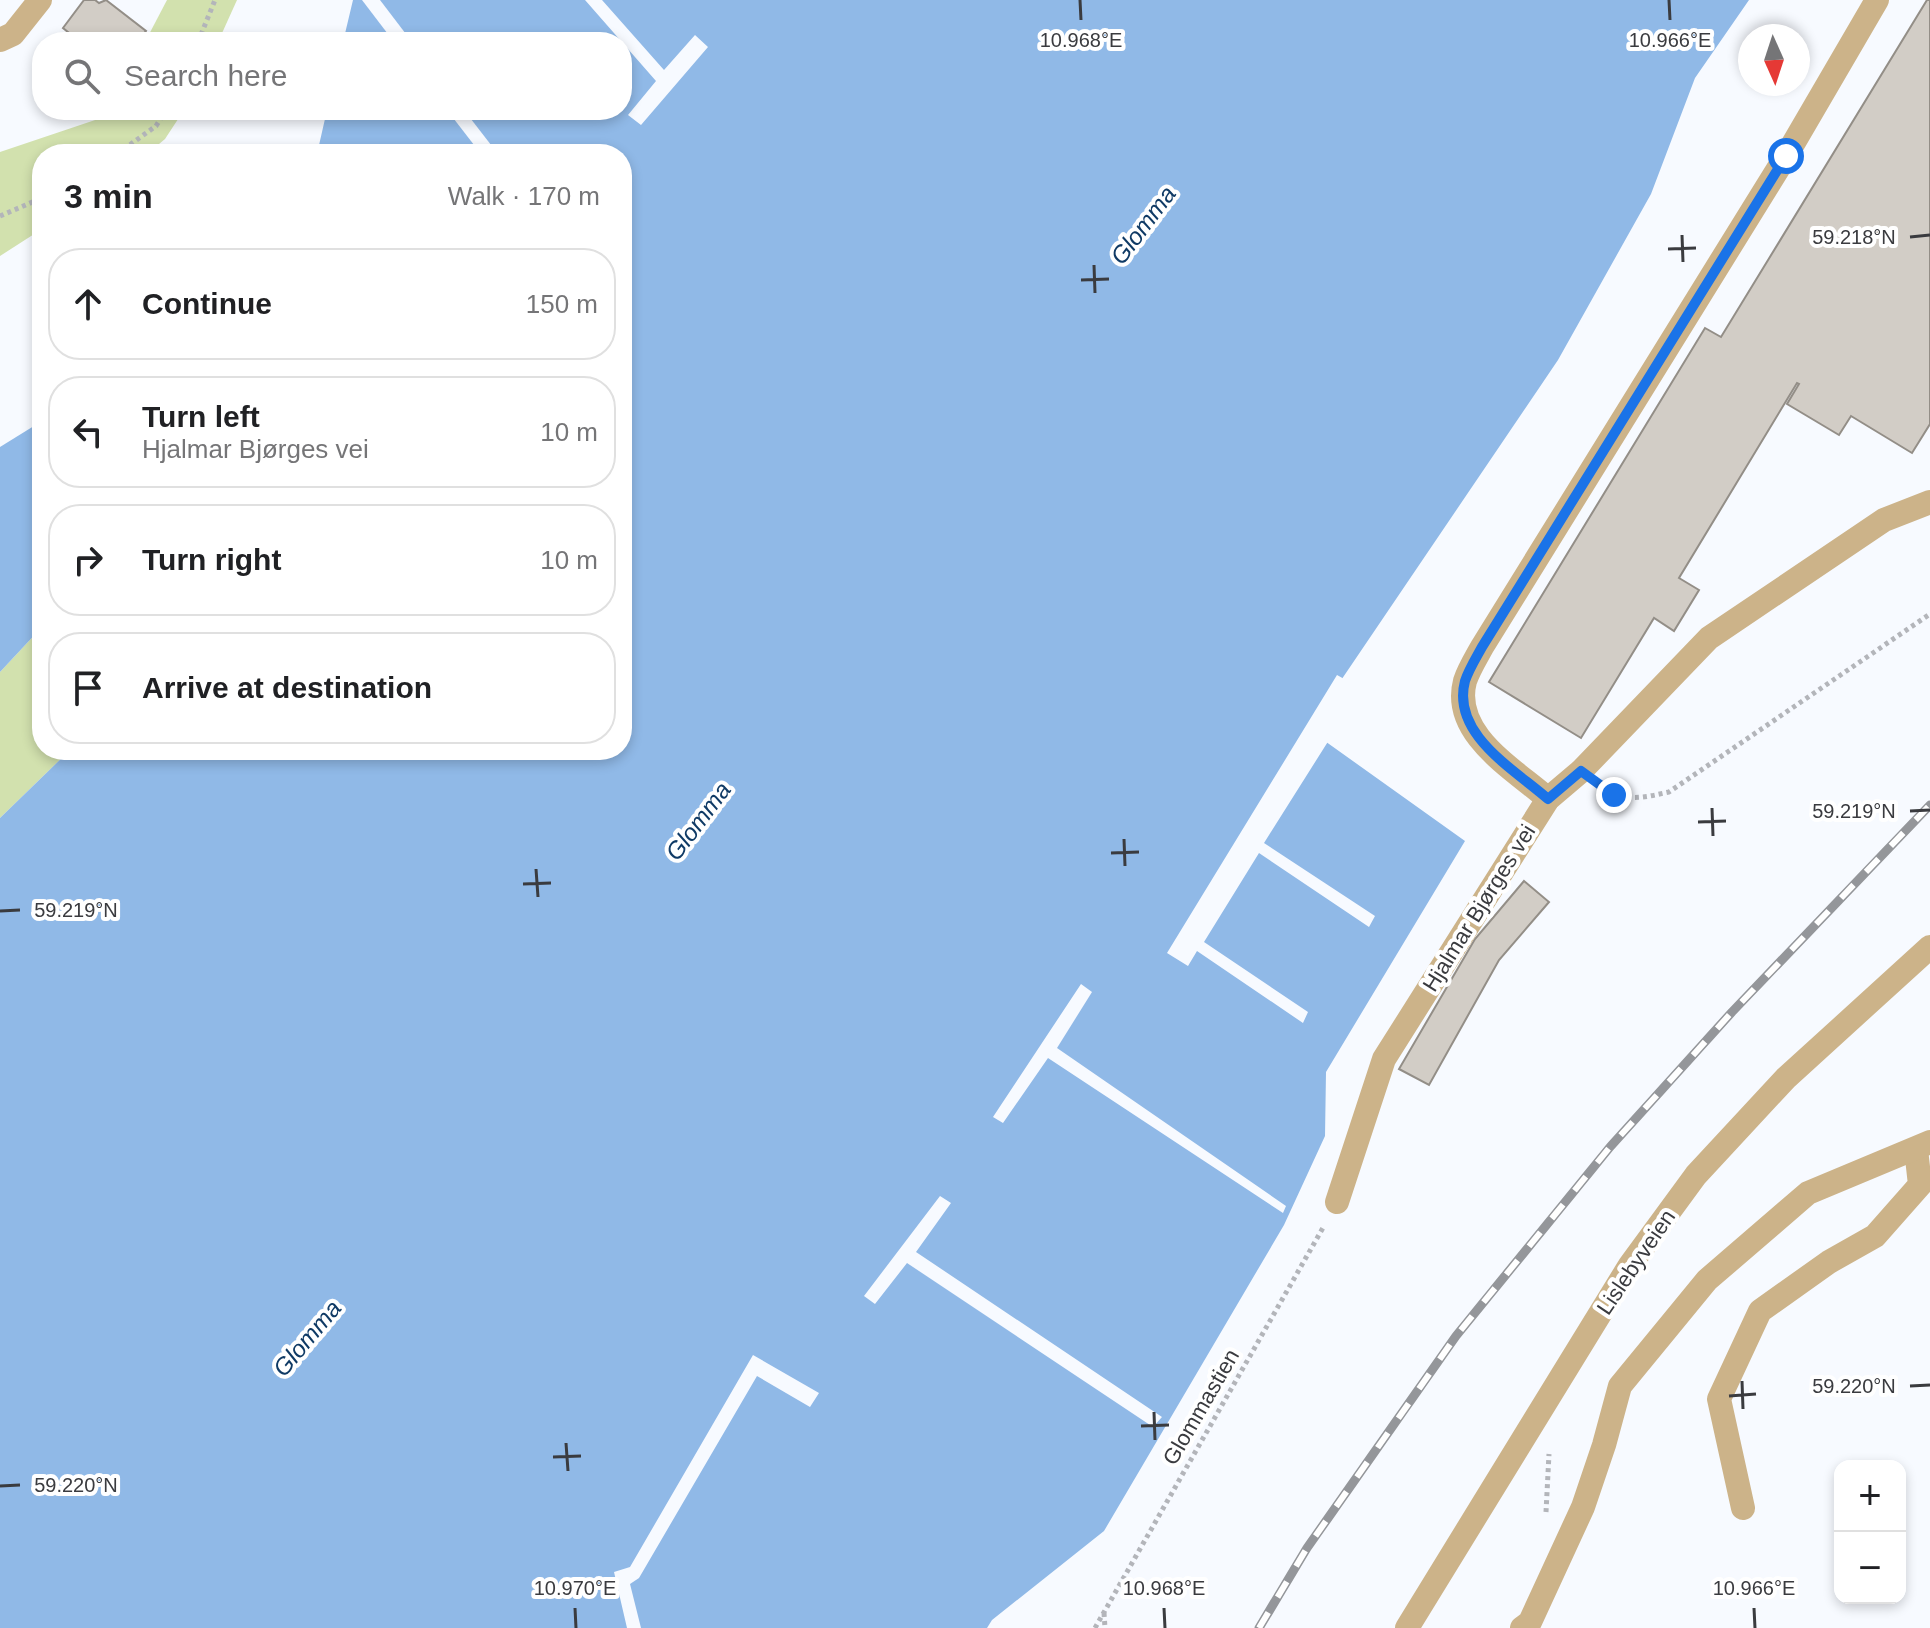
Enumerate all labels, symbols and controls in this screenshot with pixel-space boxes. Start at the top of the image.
north arrow [1738,24,1810,96]
text: 10.968°E [1040,29,1122,51]
text: 10.966°E [1629,29,1711,51]
search box [32,32,632,120]
icon: search [60,54,104,98]
text: Search here [124,59,287,92]
route start [1768,138,1804,174]
text: 3 min [64,177,153,215]
text: Walk · 170 m [448,181,600,211]
water label: Glomma [1105,181,1181,269]
text: 59.218°N [1812,226,1896,248]
icon: ahead [66,282,110,326]
text: Continue [142,287,272,320]
text: 150 m [526,289,598,319]
text: Turn left [142,400,260,433]
icon: left [66,410,110,454]
text: 10 m [540,417,598,447]
text: Hjalmar Bjørges vei [142,434,369,464]
icon: right [66,538,110,582]
text: Turn right [142,543,281,576]
text: 10 m [540,545,598,575]
icon: arrive [66,666,110,710]
text: Arrive at destination [142,671,432,704]
water label: Glomma [660,777,736,865]
route end [1596,777,1632,813]
text: 59.219°N [1812,800,1896,822]
street label: Hjalmar Bjørges vei [1418,820,1540,996]
text: 59.219°N [34,899,118,921]
street label: Lislebyveien [1592,1205,1680,1319]
water label: Glomma [268,1295,346,1381]
street label: Glommastien [1158,1345,1244,1469]
text: 59.220°N [1812,1375,1896,1397]
map controls [1834,1460,1906,1604]
button: + [1834,1460,1906,1532]
text: 59.220°N [34,1474,118,1496]
button: − [1834,1532,1906,1604]
text: 10.970°E [534,1577,616,1599]
text: 10.968°E [1123,1577,1205,1599]
text: 10.966°E [1713,1577,1795,1599]

